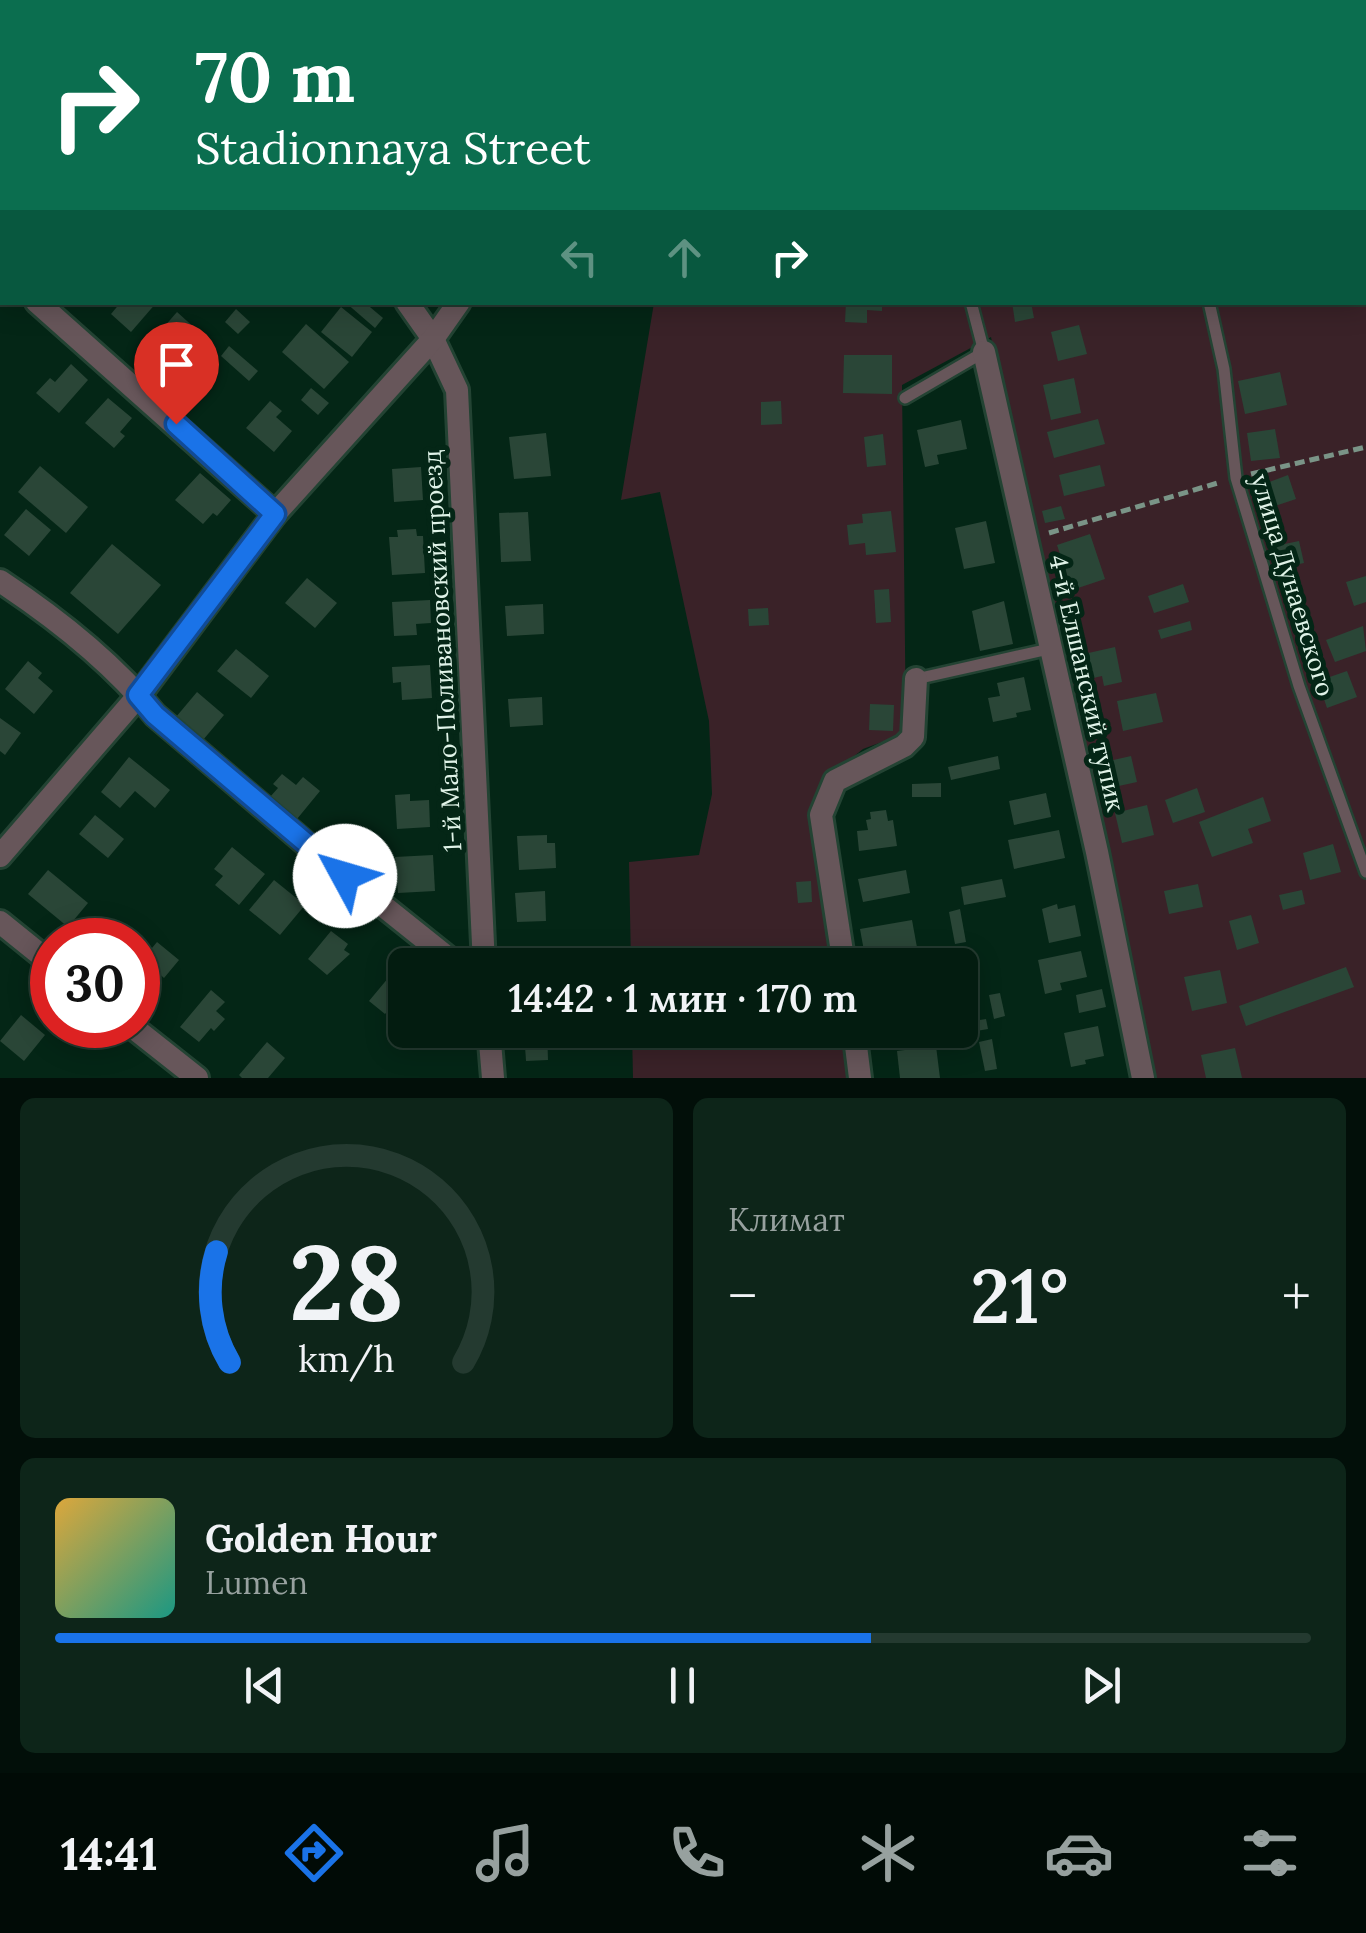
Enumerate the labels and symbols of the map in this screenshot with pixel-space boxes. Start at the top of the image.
pin [134,322,219,425]
street label: 1-й Мало-Поливановский проезд [415,449,469,853]
street label: улица Дунаевского [1244,470,1342,700]
street label: 4-й Елшанский тупик [1042,552,1132,815]
position arrow [293,824,397,928]
speed limit sign: 30 [30,918,160,1048]

